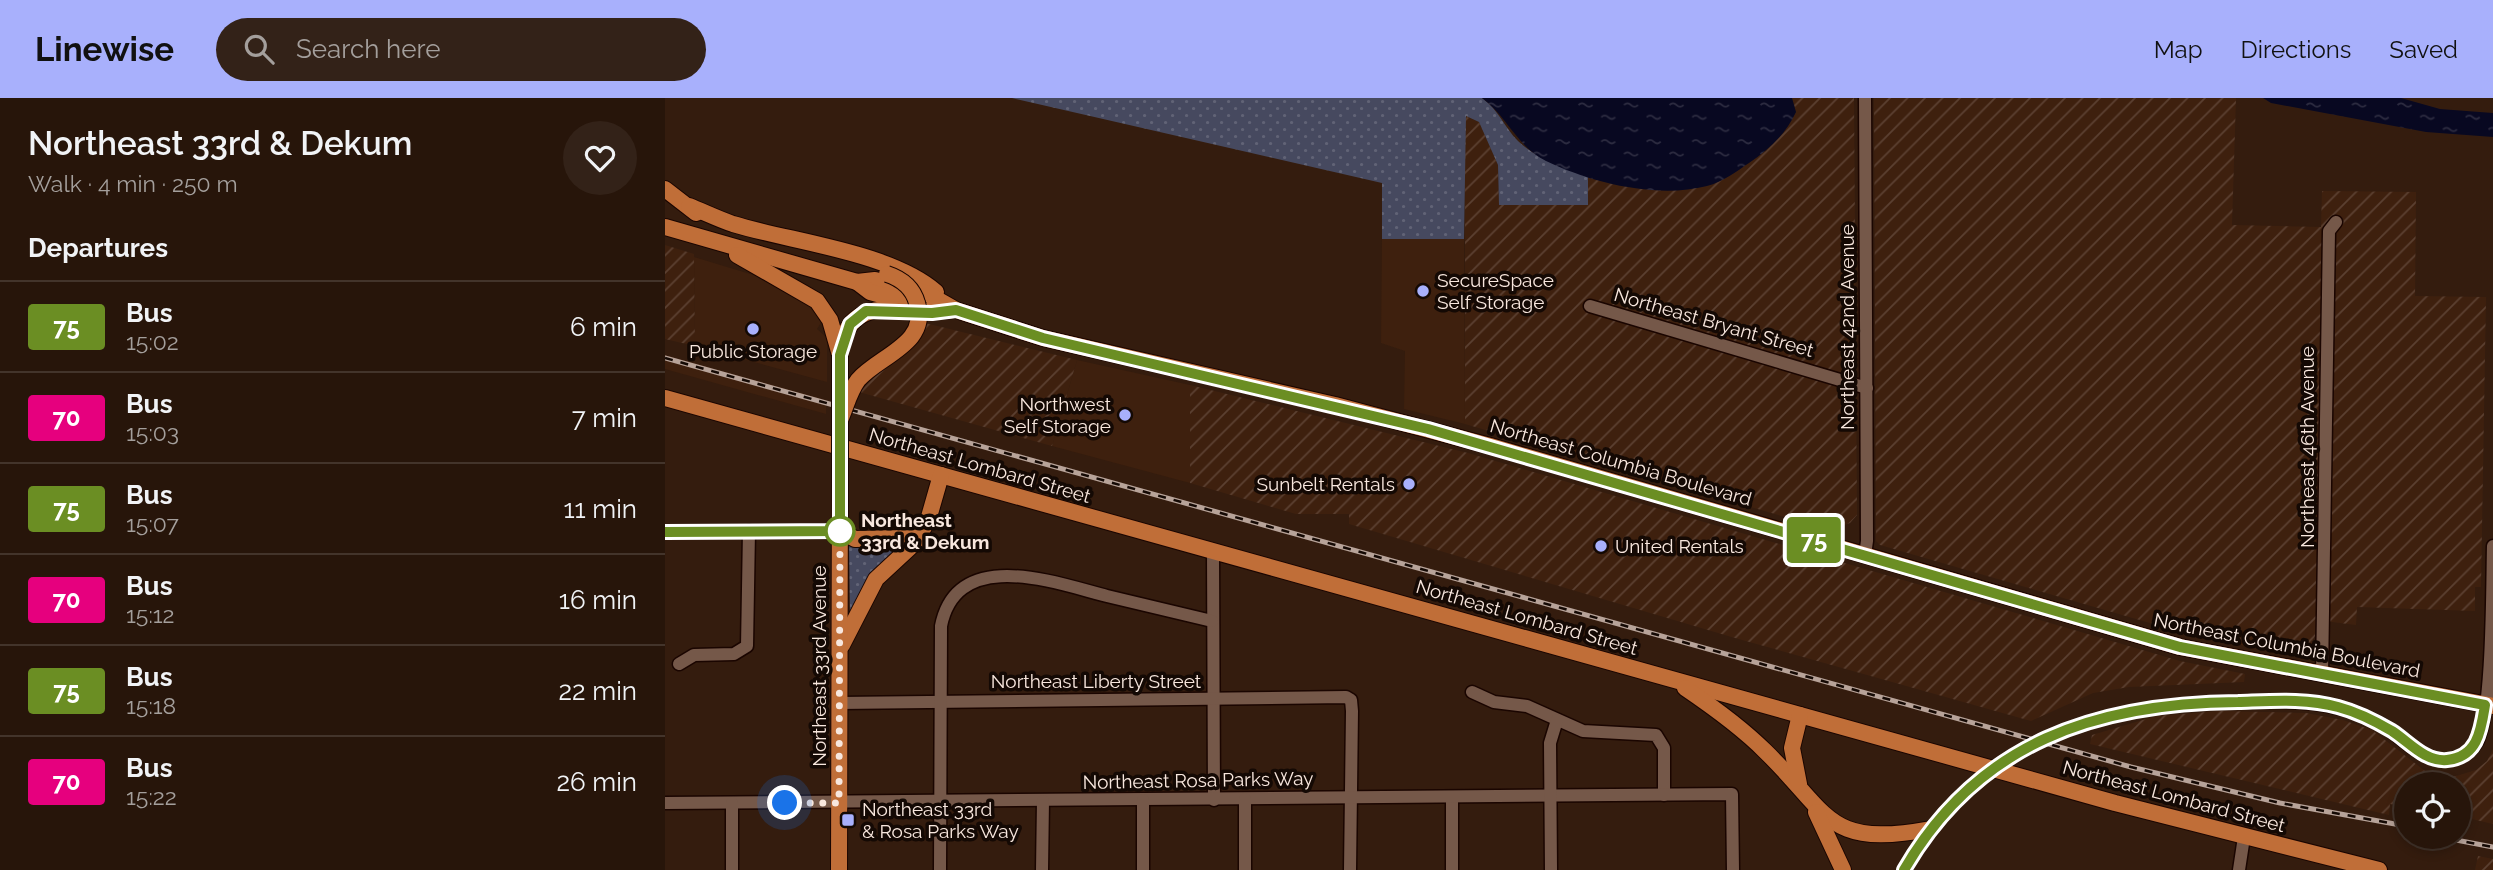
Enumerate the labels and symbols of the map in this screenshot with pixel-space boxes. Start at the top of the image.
street label: Northeast 42nd Avenue [1836,224,1858,430]
place label: SecureSpace Self Storage [1437,269,1554,313]
marker: SecureSpace Self Storage [1415,283,1431,299]
street label: Northeast Bryant Street [1612,283,1817,361]
marker: Public Storage [745,321,761,337]
place label: Public Storage [689,340,817,362]
street label: Northeast 46th Avenue [2296,346,2318,548]
place label: Northwest Self Storage [1004,393,1112,437]
marker: Northwest Self Storage [1117,407,1133,423]
street label: Northeast Columbia Boulevard [1488,414,1754,510]
street label: Northeast Lombard Street [867,423,1094,507]
place label: Sunbelt Rentals [1257,473,1395,495]
marker: Sunbelt Rentals [1401,476,1417,492]
place label: Northeast 33rd & Dekum [861,509,989,553]
marker: Northeast 33rd & Dekum [825,516,855,546]
line badge: 75 [1783,517,1845,563]
place label: United Rentals [1615,535,1744,557]
marker: United Rentals [1593,538,1609,554]
street label: Northeast 33rd Avenue [808,565,830,767]
street label: Northeast Lombard Street [1414,575,1641,659]
street label: Northeast Columbia Boulevard [2152,608,2422,682]
street label: Northeast Liberty Street [991,670,1202,692]
street label: Northeast Lombard Street [2060,756,2288,836]
street label: Northeast Rosa Parks Way [1082,767,1314,793]
your location [767,785,802,820]
place label: Northeast 33rd & Rosa Parks Way [862,798,1019,842]
marker: Northeast 33rd & Rosa Parks Way [840,812,856,828]

